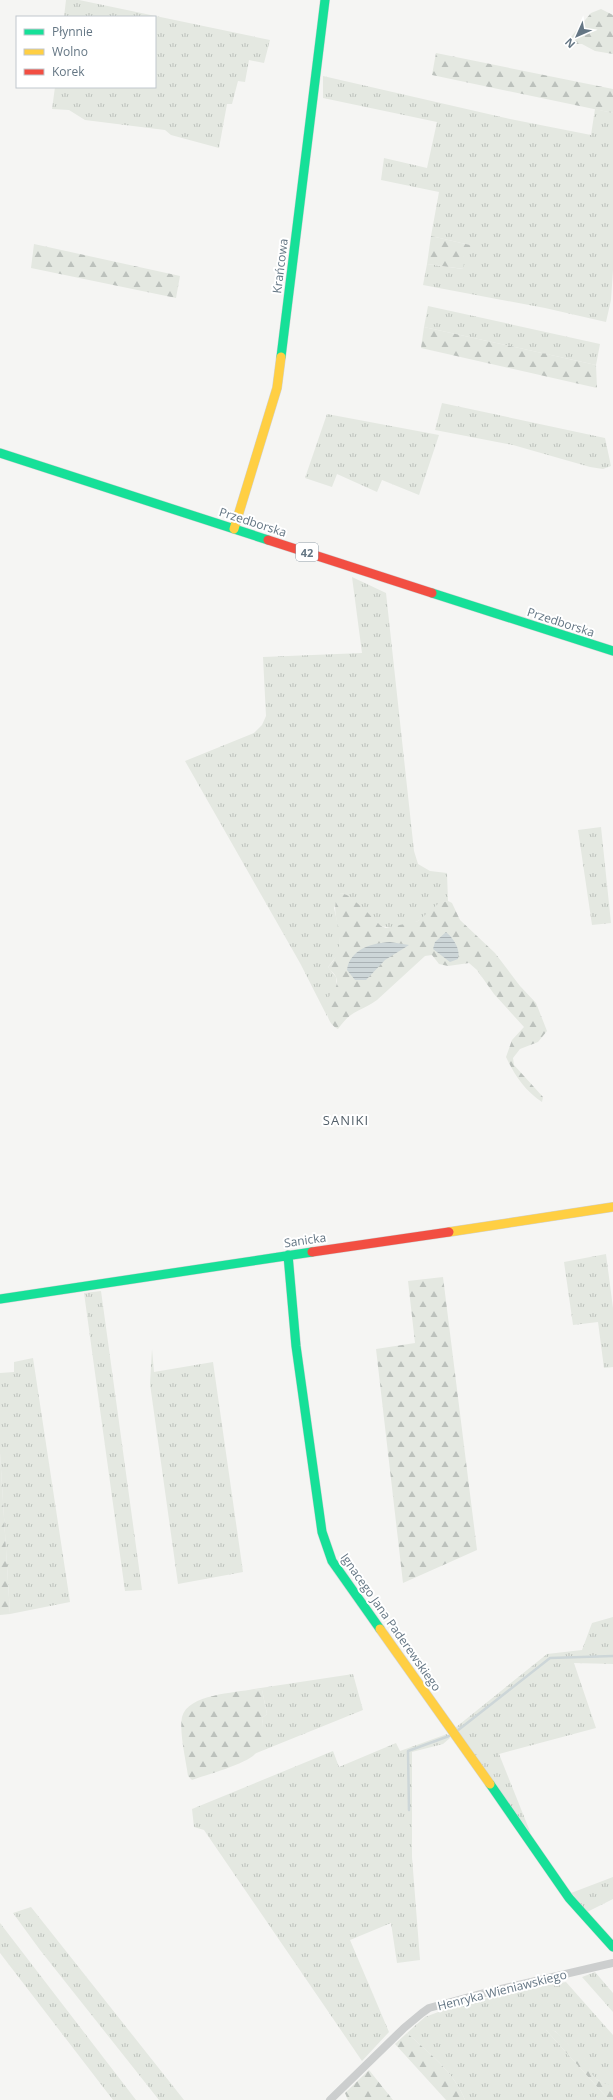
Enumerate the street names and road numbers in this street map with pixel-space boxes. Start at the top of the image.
street label: Krańcowa [268,238,292,294]
street label: Przedborska [217,503,289,541]
road number: 42 [296,543,318,561]
street label: Przedborska [525,603,597,641]
street label: Sanicka [283,1229,327,1251]
street label: Ignacego Jana Paderewskiego [337,1550,445,1694]
street label: Henryka Wieniawskiego [436,1966,568,2014]

